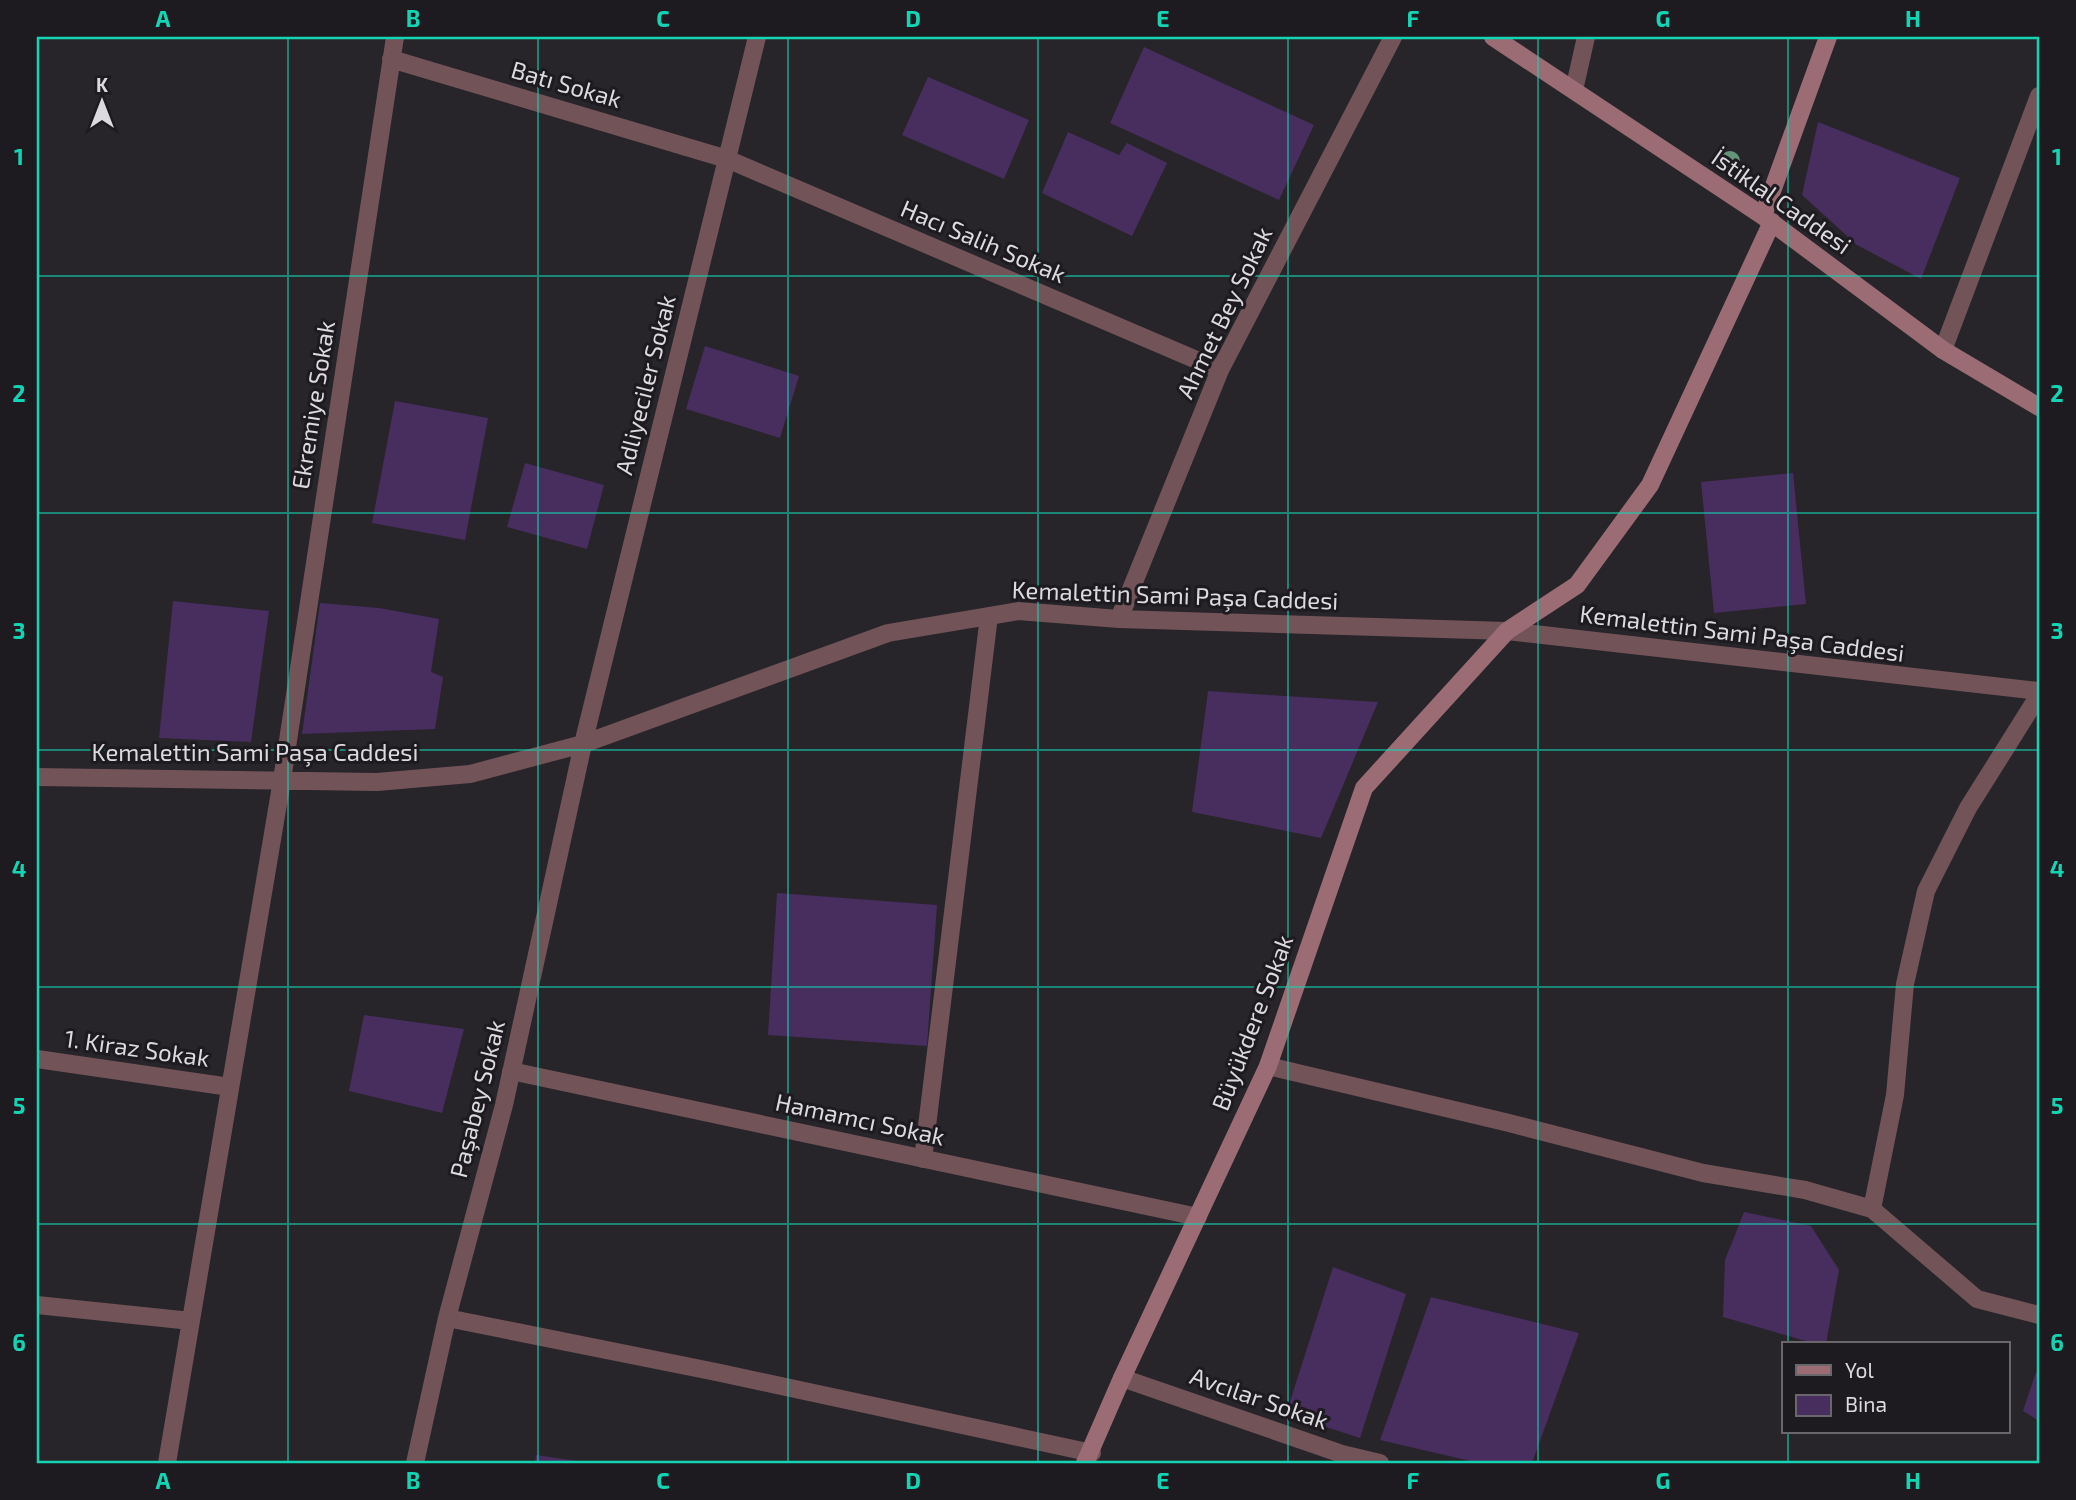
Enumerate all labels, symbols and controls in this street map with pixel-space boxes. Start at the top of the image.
text: A [155,4,171,32]
text: B [406,4,420,32]
text: C [656,4,670,32]
text: D [905,4,921,32]
text: E [1156,4,1170,32]
text: F [1407,4,1420,32]
text: G [1656,4,1670,32]
text: H [1905,4,1921,32]
street label: Batı Sokak [508,54,625,113]
north arrow [66,66,136,136]
text: K [96,73,108,96]
text: 1 [14,142,24,170]
street label: İstiklal Caddesi [1707,142,1857,260]
text: 1 [2052,142,2062,170]
street label: Hacı Salih Sokak [897,193,1070,288]
street label: Ahmet Bey Sokak [1170,222,1278,403]
street label: Adliyeciler Sokak [608,292,681,477]
street label: Ekremiye Sokak [285,318,340,491]
text: 2 [12,379,26,407]
text: 2 [2050,379,2064,407]
street label: Kemalettin Sami Paşa Caddesi [1011,574,1339,616]
street label: Kemalettin Sami Paşa Caddesi [1578,598,1906,668]
text: 3 [12,616,26,644]
text: 3 [2050,616,2064,644]
street label: Kemalettin Sami Paşa Caddesi [92,737,418,767]
text: 4 [12,854,26,882]
text: 4 [2050,854,2064,882]
street label: Büyükdere Sokak [1205,931,1298,1114]
street label: Paşabey Sokak [443,1017,511,1181]
street label: 1. Kiraz Sokak [63,1023,211,1072]
street label: Hamamcı Sokak [773,1086,948,1151]
text: 5 [13,1091,25,1119]
text: 5 [2051,1091,2063,1119]
text: 6 [12,1328,26,1356]
text: 6 [2050,1328,2064,1356]
legend [1782,1342,2010,1434]
text: Yol [1845,1357,1874,1382]
street label: Avcılar Sokak [1187,1360,1332,1435]
text: Bina [1845,1391,1887,1416]
text: A [155,1466,171,1494]
text: B [406,1466,420,1494]
text: C [656,1466,670,1494]
text: D [905,1466,921,1494]
text: E [1156,1466,1170,1494]
text: F [1407,1466,1420,1494]
text: G [1656,1466,1670,1494]
text: H [1905,1466,1921,1494]

